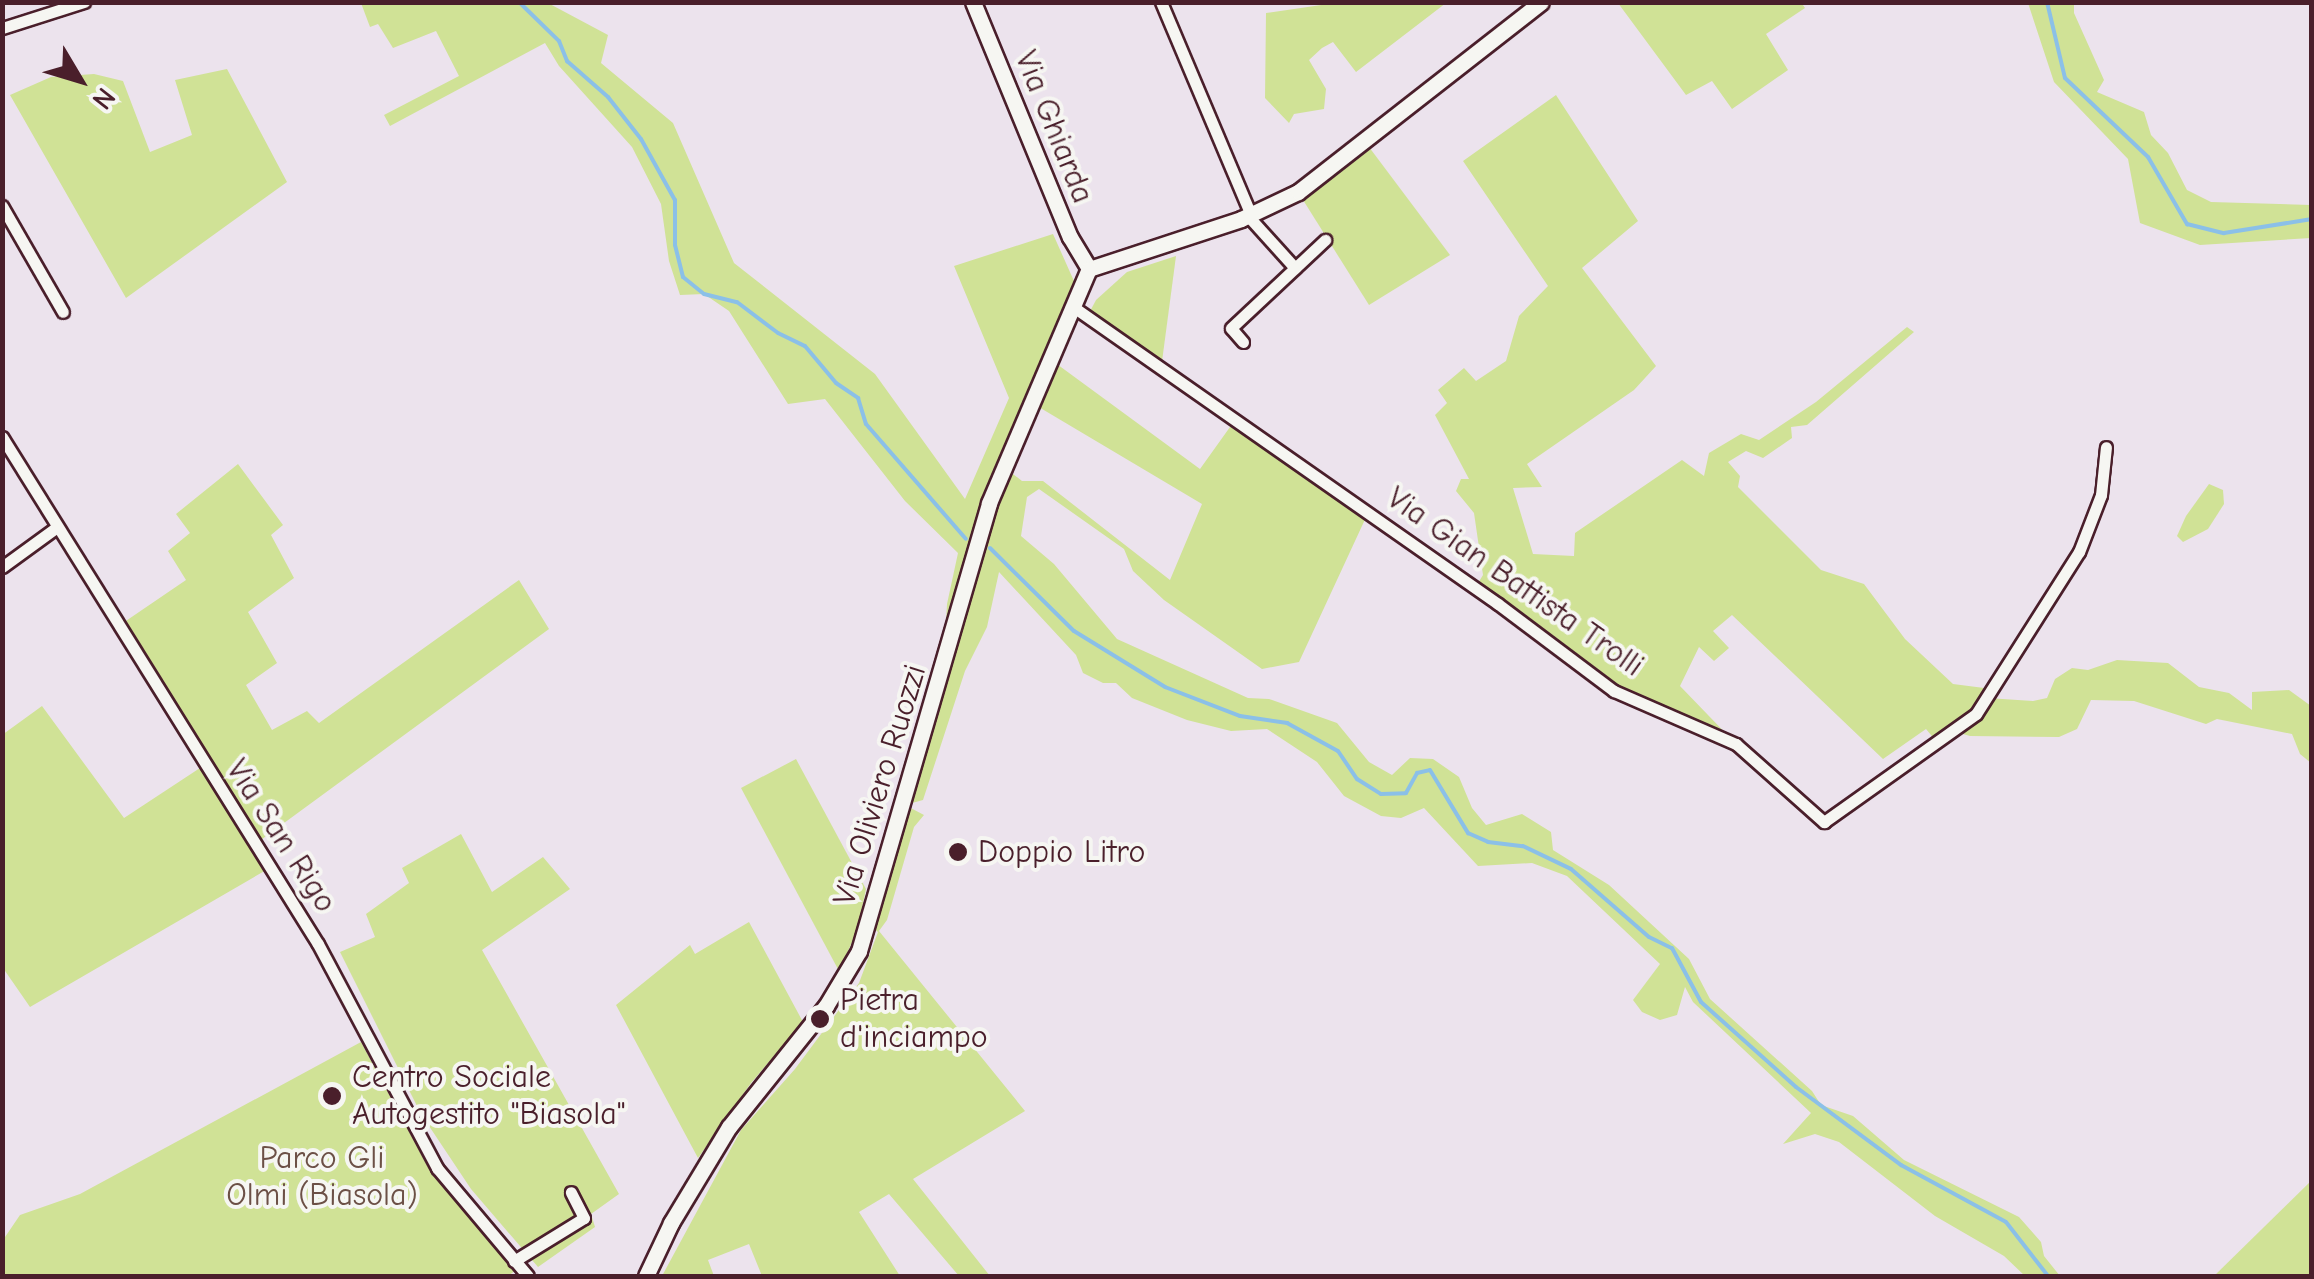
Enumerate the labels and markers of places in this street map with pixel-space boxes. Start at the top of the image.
place label: Doppio Litro [978,833,1145,871]
marker: Doppio Litro [947,841,969,863]
place label: Pietra d'inciampo [840,982,988,1057]
marker: Pietra d'inciampo [809,1008,831,1030]
place label: Centro Sociale Autogestito "Biasola" [352,1059,626,1134]
marker: Centro Sociale Autogestito "Biasola" [321,1085,343,1107]

